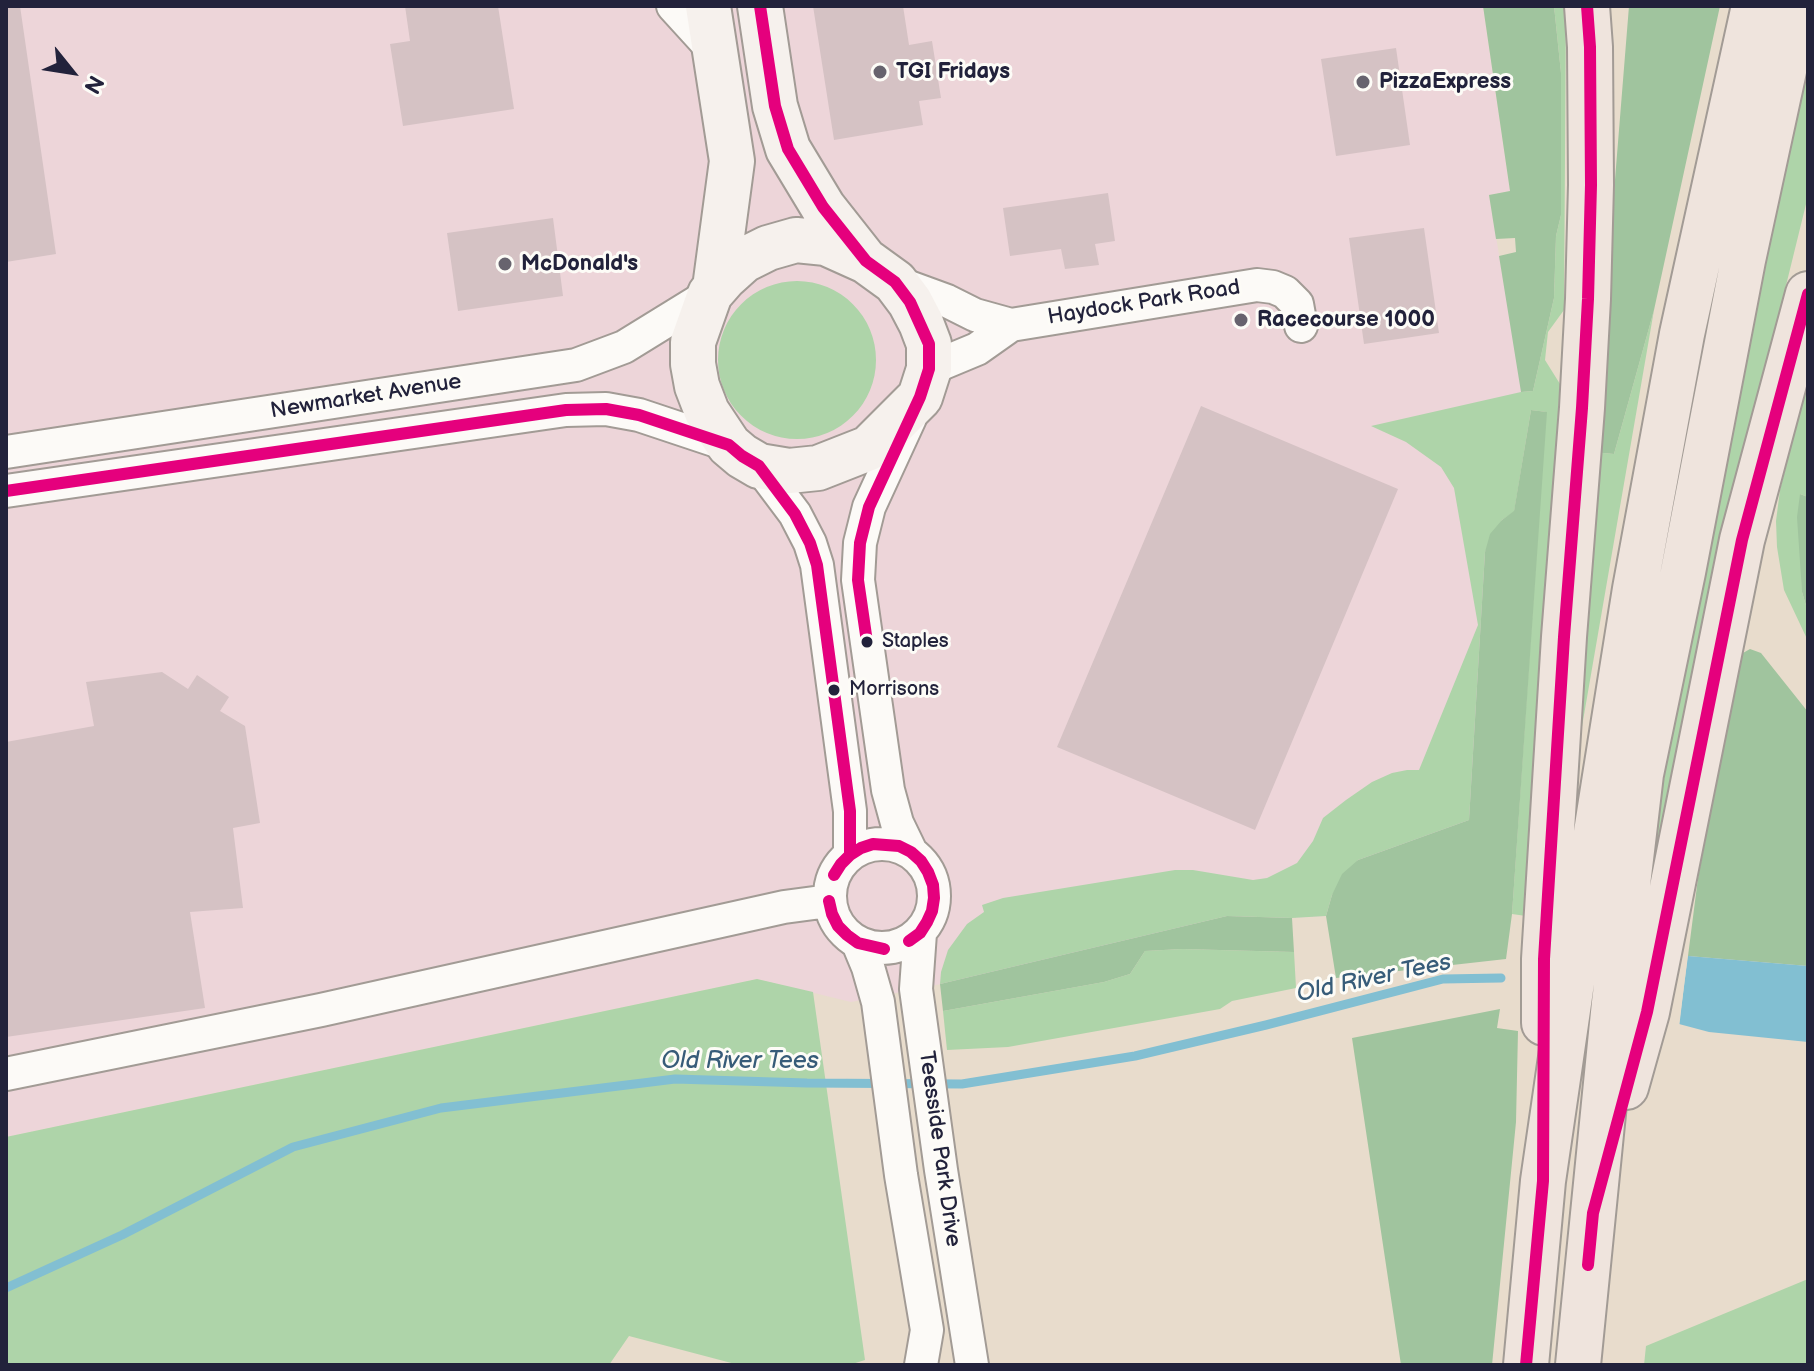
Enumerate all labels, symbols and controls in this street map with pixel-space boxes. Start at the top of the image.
north arrow [32,32,112,112]
place label: TGI Fridays [896,59,1010,85]
marker: TGI Fridays [871,63,889,81]
place label: PizzaExpress [1379,69,1511,95]
text: N [77,70,109,98]
marker: PizzaExpress [1354,73,1372,91]
place label: McDonald's [521,251,638,277]
marker: McDonald's [496,255,514,273]
street label: Haydock Park Road [1046,275,1242,331]
place label: Racecourse 1000 [1257,307,1435,333]
marker: Racecourse 1000 [1232,311,1250,329]
street label: Newmarket Avenue [269,369,463,425]
place label: Staples [882,630,949,654]
marker: Staples [859,634,875,650]
place label: Morrisons [849,678,939,702]
marker: Morrisons [826,682,842,698]
water label: Old River Tees [1294,949,1454,1009]
water label: Old River Tees [661,1048,819,1076]
street label: Teesside Park Drive [912,1049,966,1249]

